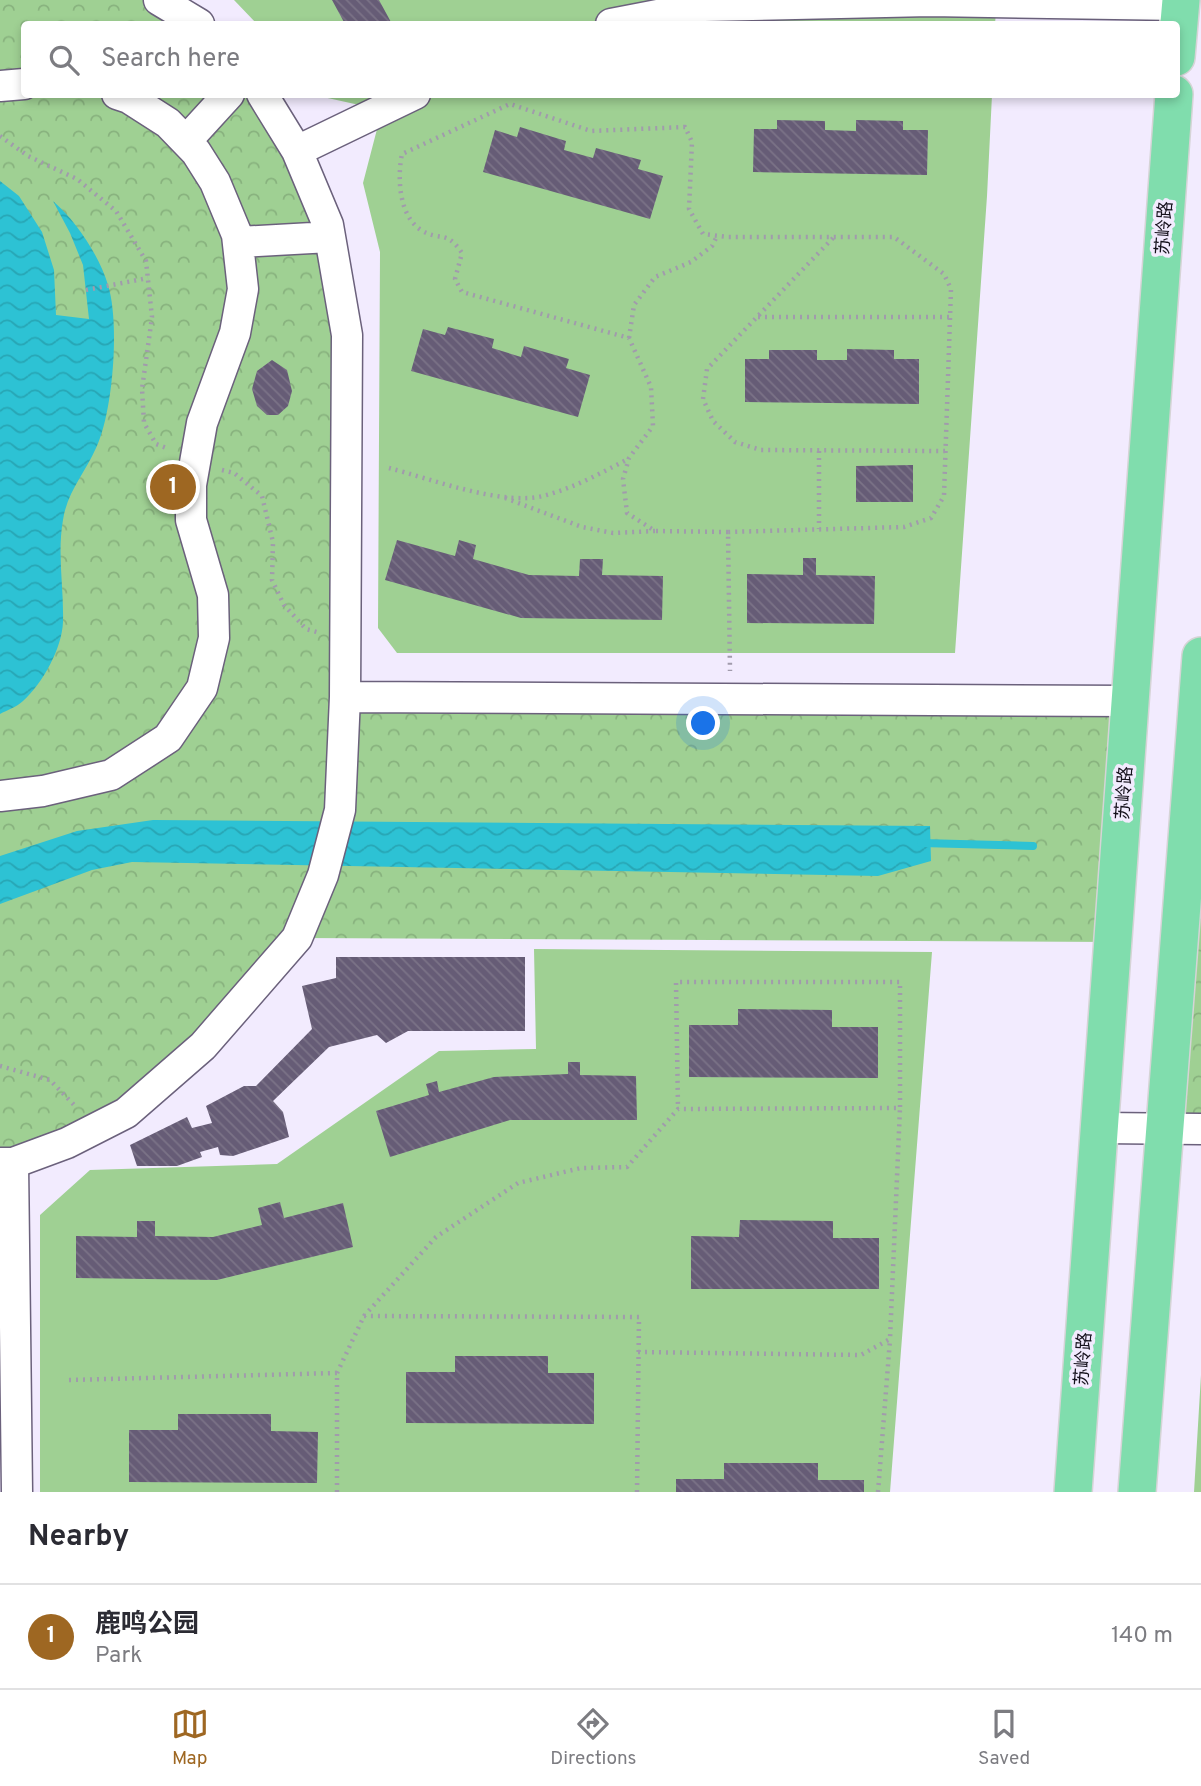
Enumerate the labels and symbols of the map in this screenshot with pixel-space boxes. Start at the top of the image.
street label: 苏岭路 [1152,200,1179,256]
pin: 1 [150,461,196,513]
your location [686,706,720,740]
street label: 苏岭路 [1112,765,1139,821]
street label: 苏岭路 [1071,1331,1098,1387]

